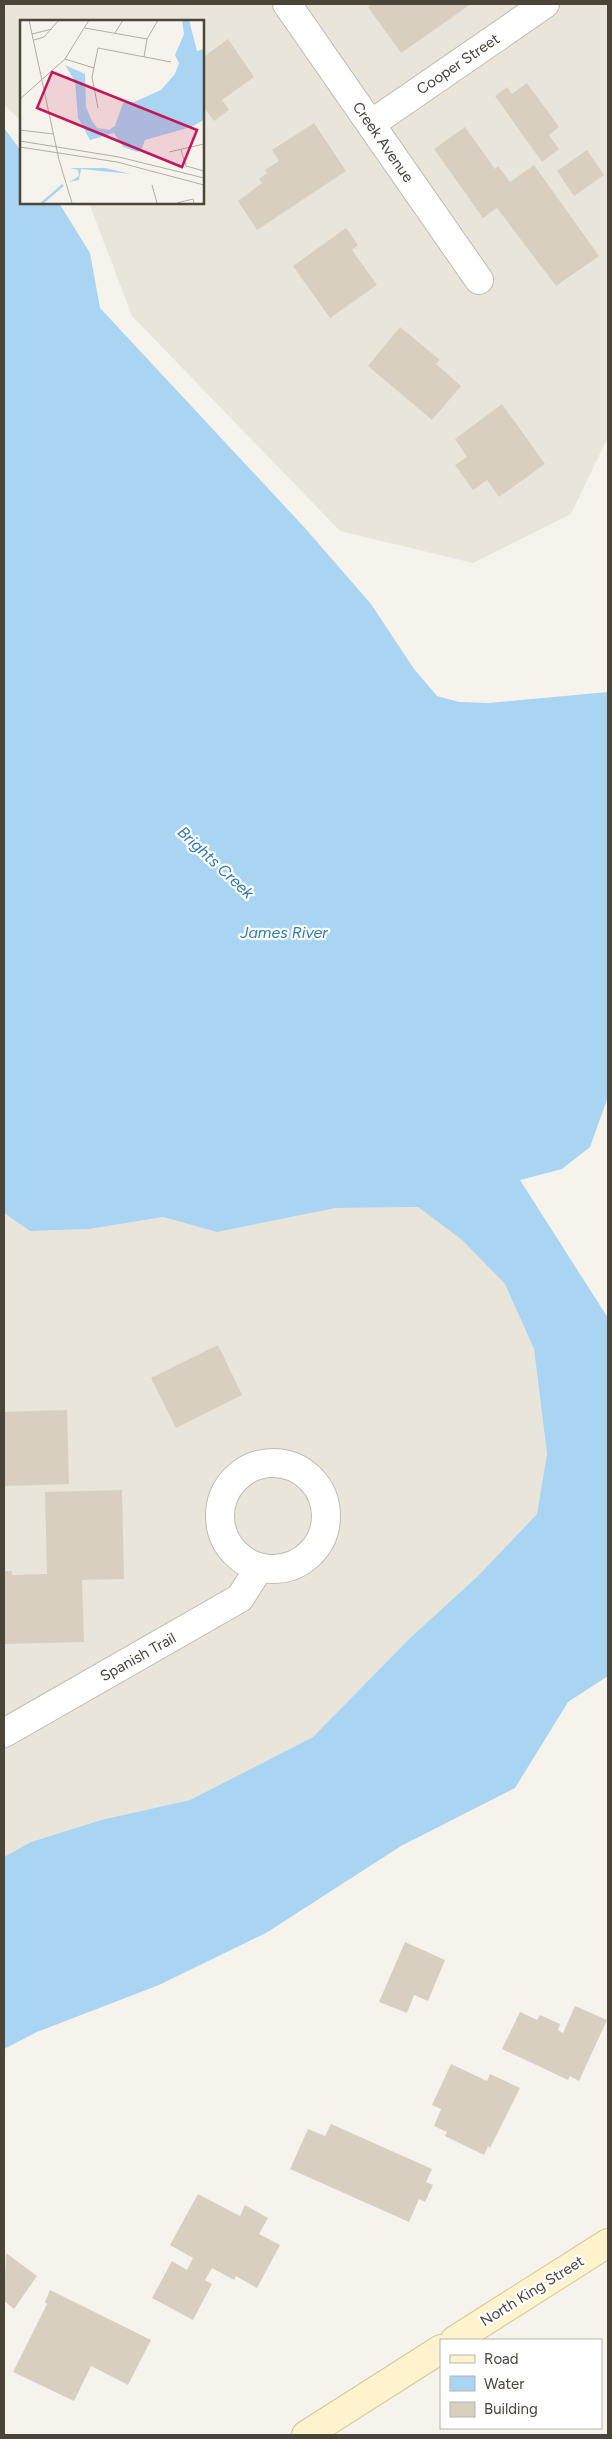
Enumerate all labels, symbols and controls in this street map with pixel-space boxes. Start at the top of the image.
inset map [20,20,204,204]
street label: Cooper Street [413,30,503,98]
street label: Creek Avenue [349,98,417,186]
water label: Brights Creek [174,822,259,903]
water label: James River [239,923,328,942]
street label: Spanish Trail [97,1629,179,1685]
street label: North King Street [477,2252,587,2330]
legend [440,2339,602,2429]
text: Road [484,2350,519,2368]
text: Water [484,2375,524,2393]
text: Building [484,2400,538,2418]

